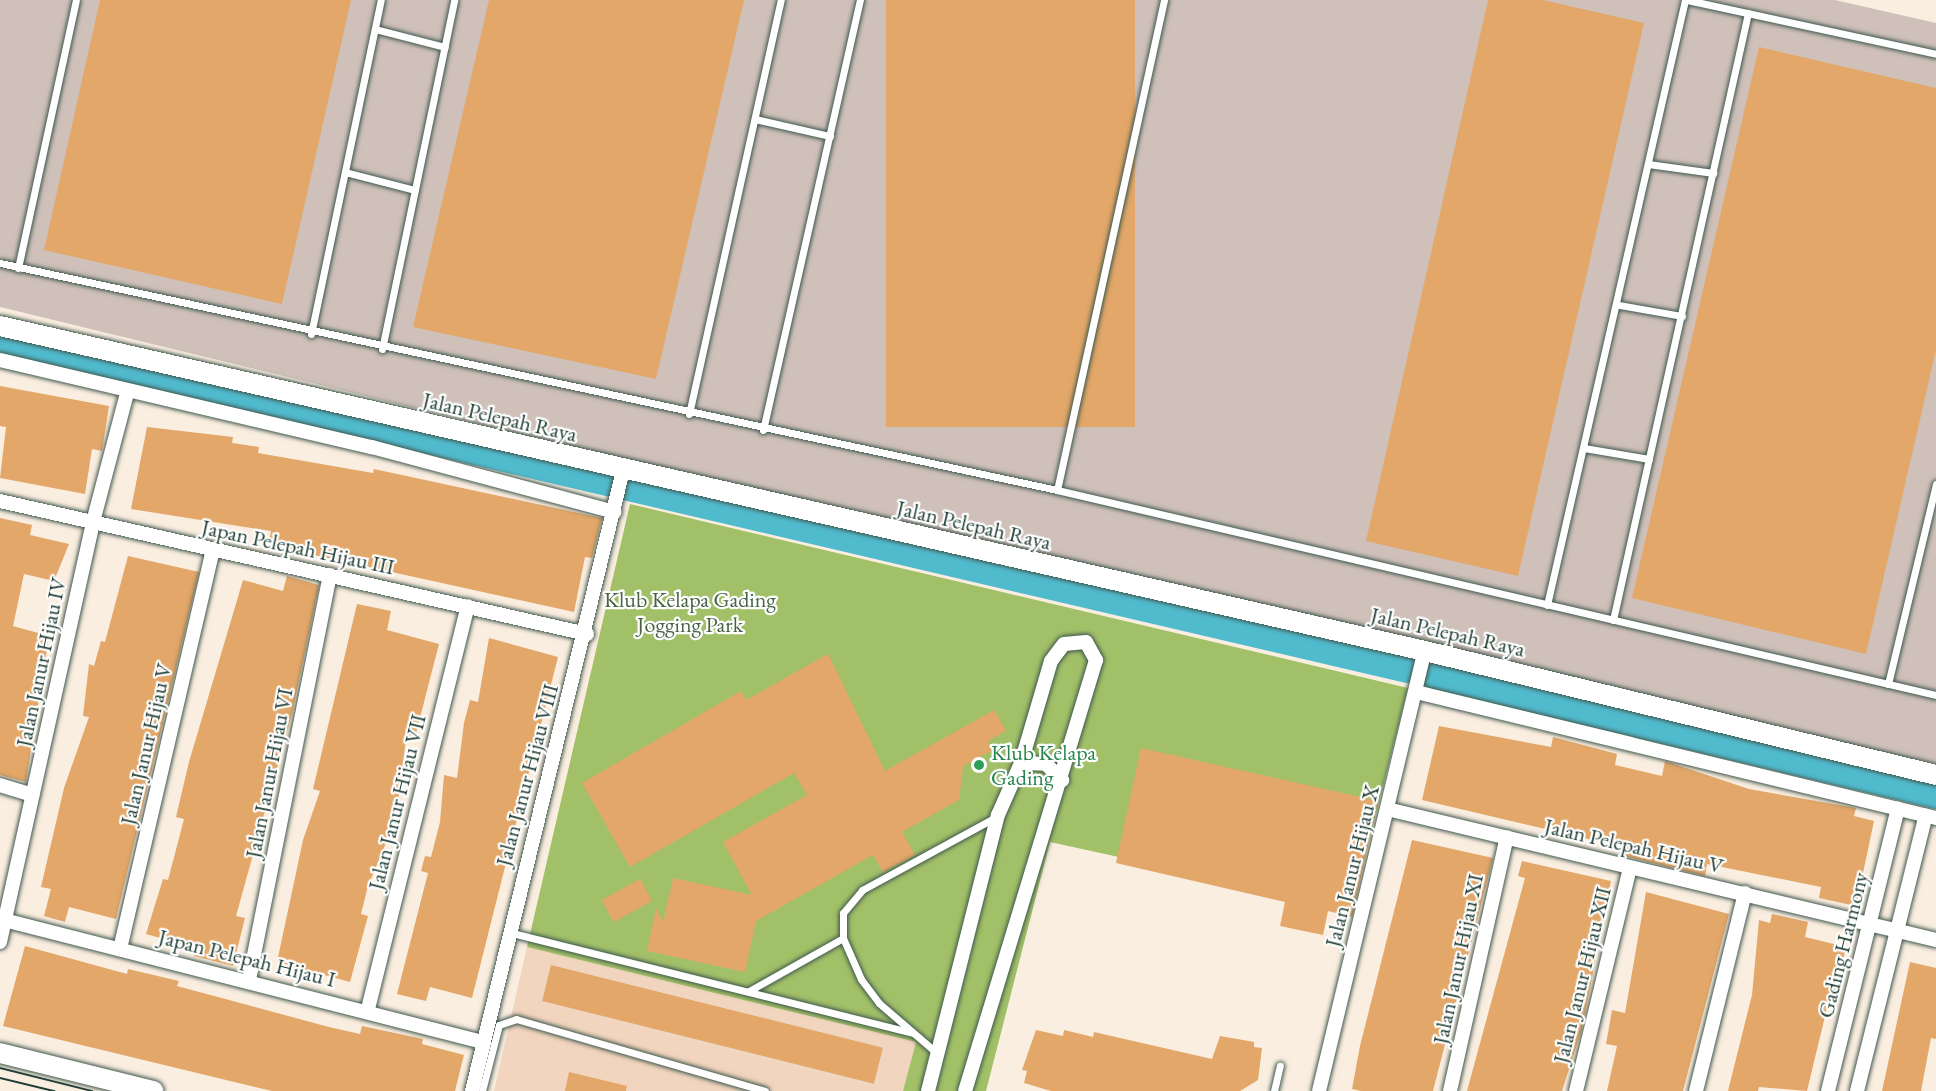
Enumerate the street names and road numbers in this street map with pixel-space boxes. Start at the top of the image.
street label: Jalan Pelepah Raya [420,386,580,448]
street label: Jalan Pelepah Raya [894,494,1054,556]
street label: Japan Pelepah Hijau III [199,514,397,580]
street label: Jalan Janur Hijau IV [10,575,72,749]
street label: Jalan Pelepah Raya [1368,601,1528,663]
street label: Jalan Janur Hijau V [115,661,177,827]
street label: Jalan Janur Hijau VIII [490,681,564,869]
street label: Jalan Janur Hijau VI [240,686,298,860]
street label: Jalan Janur Hijau VII [362,711,432,893]
street label: Jalan Janur Hijau X [1319,782,1385,950]
street label: Jalan Pelepah Hijau V [1542,813,1726,879]
street label: Gading Harmony [1812,869,1874,1021]
street label: Jalan Janur Hijau XI [1427,871,1489,1047]
street label: Jalan Janur Hijau XII [1547,884,1617,1066]
street label: Japan Pelepah Hijau I [156,923,338,993]

